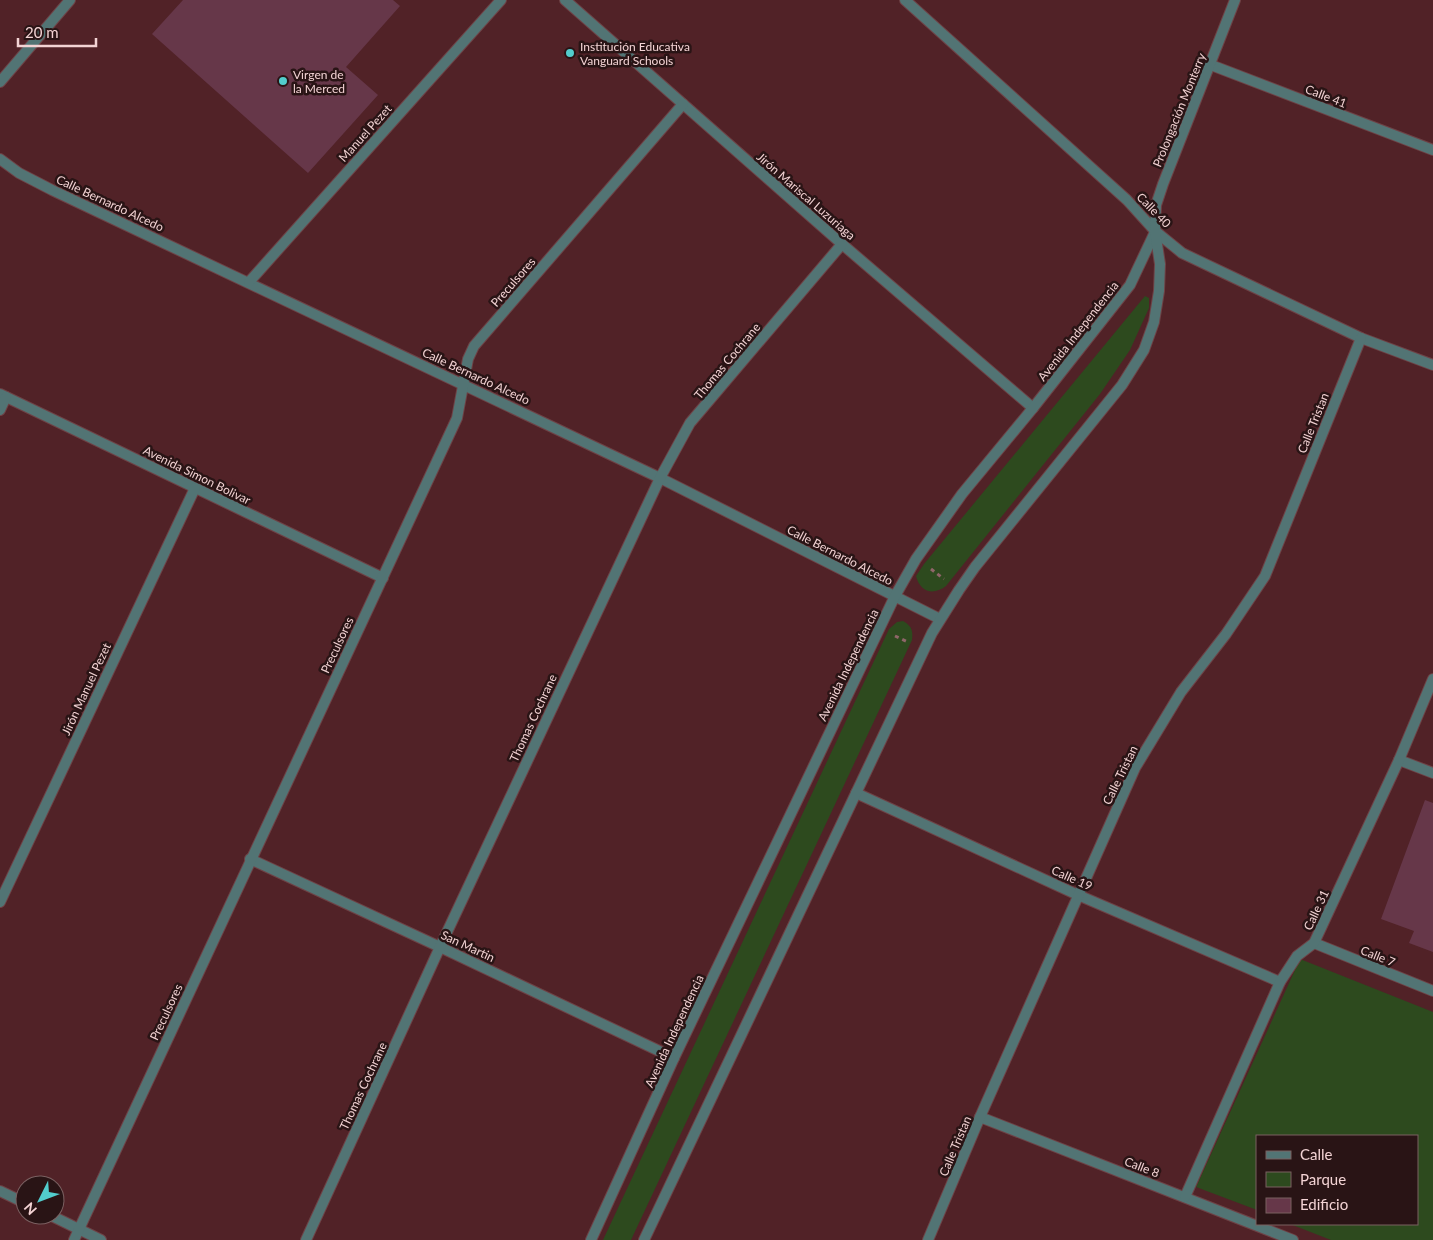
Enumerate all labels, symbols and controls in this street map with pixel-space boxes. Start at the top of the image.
scale bar [18,15,95,47]
text: 20 m [25,23,59,41]
place label: Institución Educativa Vanguard Schools [580,39,690,68]
marker: Institución Educativa Vanguard Schools [564,47,576,59]
street label: Prolongación Monterry [1149,50,1209,169]
place label: Virgen de la Merced [293,67,345,96]
marker: Virgen de la Merced [277,75,289,87]
street label: Calle 41 [1303,81,1349,111]
street label: Manuel Pezet [335,101,395,165]
street label: Jirón Mariscal Luzuriaga [754,149,858,243]
street label: Calle Bernardo Alcedo [54,172,166,235]
street label: Calle 40 [1134,189,1174,231]
street label: Preculsores [488,254,538,310]
street label: Avenida Independencia [1034,278,1122,384]
street label: Thomas Cochrane [691,320,763,402]
street label: Calle Bernardo Alcedo [420,345,532,408]
street label: Calle Tristan [1294,391,1332,455]
street label: Avenida Simon Bolivar [141,442,254,508]
street label: Calle Bernardo Alcedo [785,522,896,588]
street label: Avenida Independencia [814,607,882,723]
street label: Preculsores [317,614,357,676]
street label: Jirón Manuel Pezet [58,640,114,738]
street label: Thomas Cochrane [506,672,560,764]
street label: Calle Tristan [1099,743,1141,807]
street label: Calle 19 [1049,862,1095,894]
street label: Calle 31 [1300,887,1332,933]
street label: San Martin [439,927,497,965]
street label: Calle 7 [1358,942,1398,970]
street label: Avenida Independencia [641,972,707,1090]
street label: Preculsores [146,981,186,1043]
street label: Thomas Cochrane [336,1040,390,1132]
street label: Calle Tristan [936,1114,974,1178]
legend [1256,1135,1418,1225]
text: Calle [1300,1145,1333,1163]
street label: Calle 8 [1123,1154,1162,1180]
text: Parque [1300,1170,1346,1188]
north arrow [15,1175,65,1225]
text: Edificio [1300,1195,1348,1213]
text: N [20,1199,40,1219]

